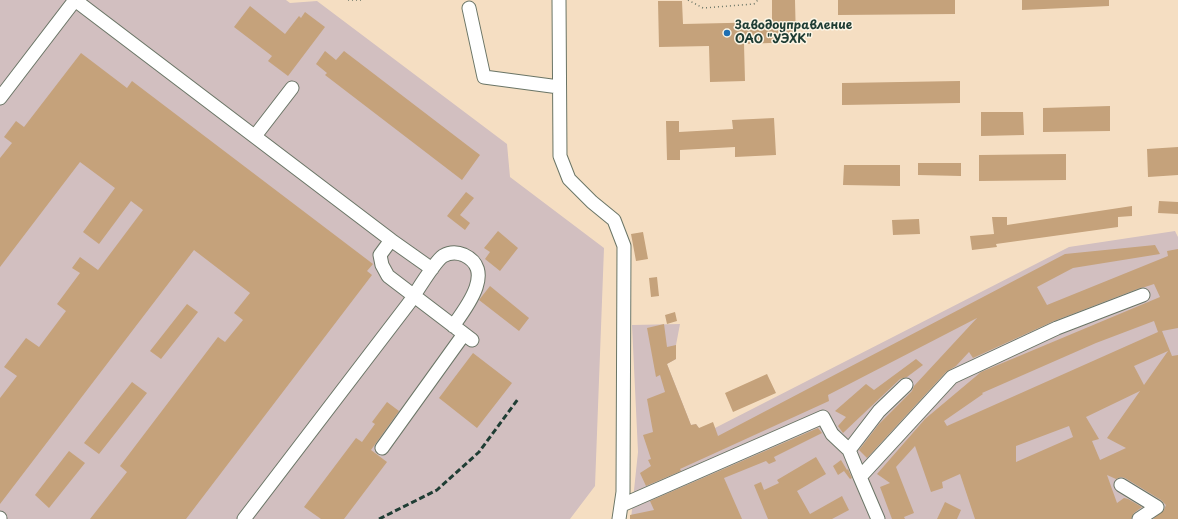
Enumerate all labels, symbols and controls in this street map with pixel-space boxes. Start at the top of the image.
place label: Заводоуправление ОАО "УЭХК" [735,19,852,47]
marker: Заводоуправление ОАО "УЭХК" [722,28,732,38]

